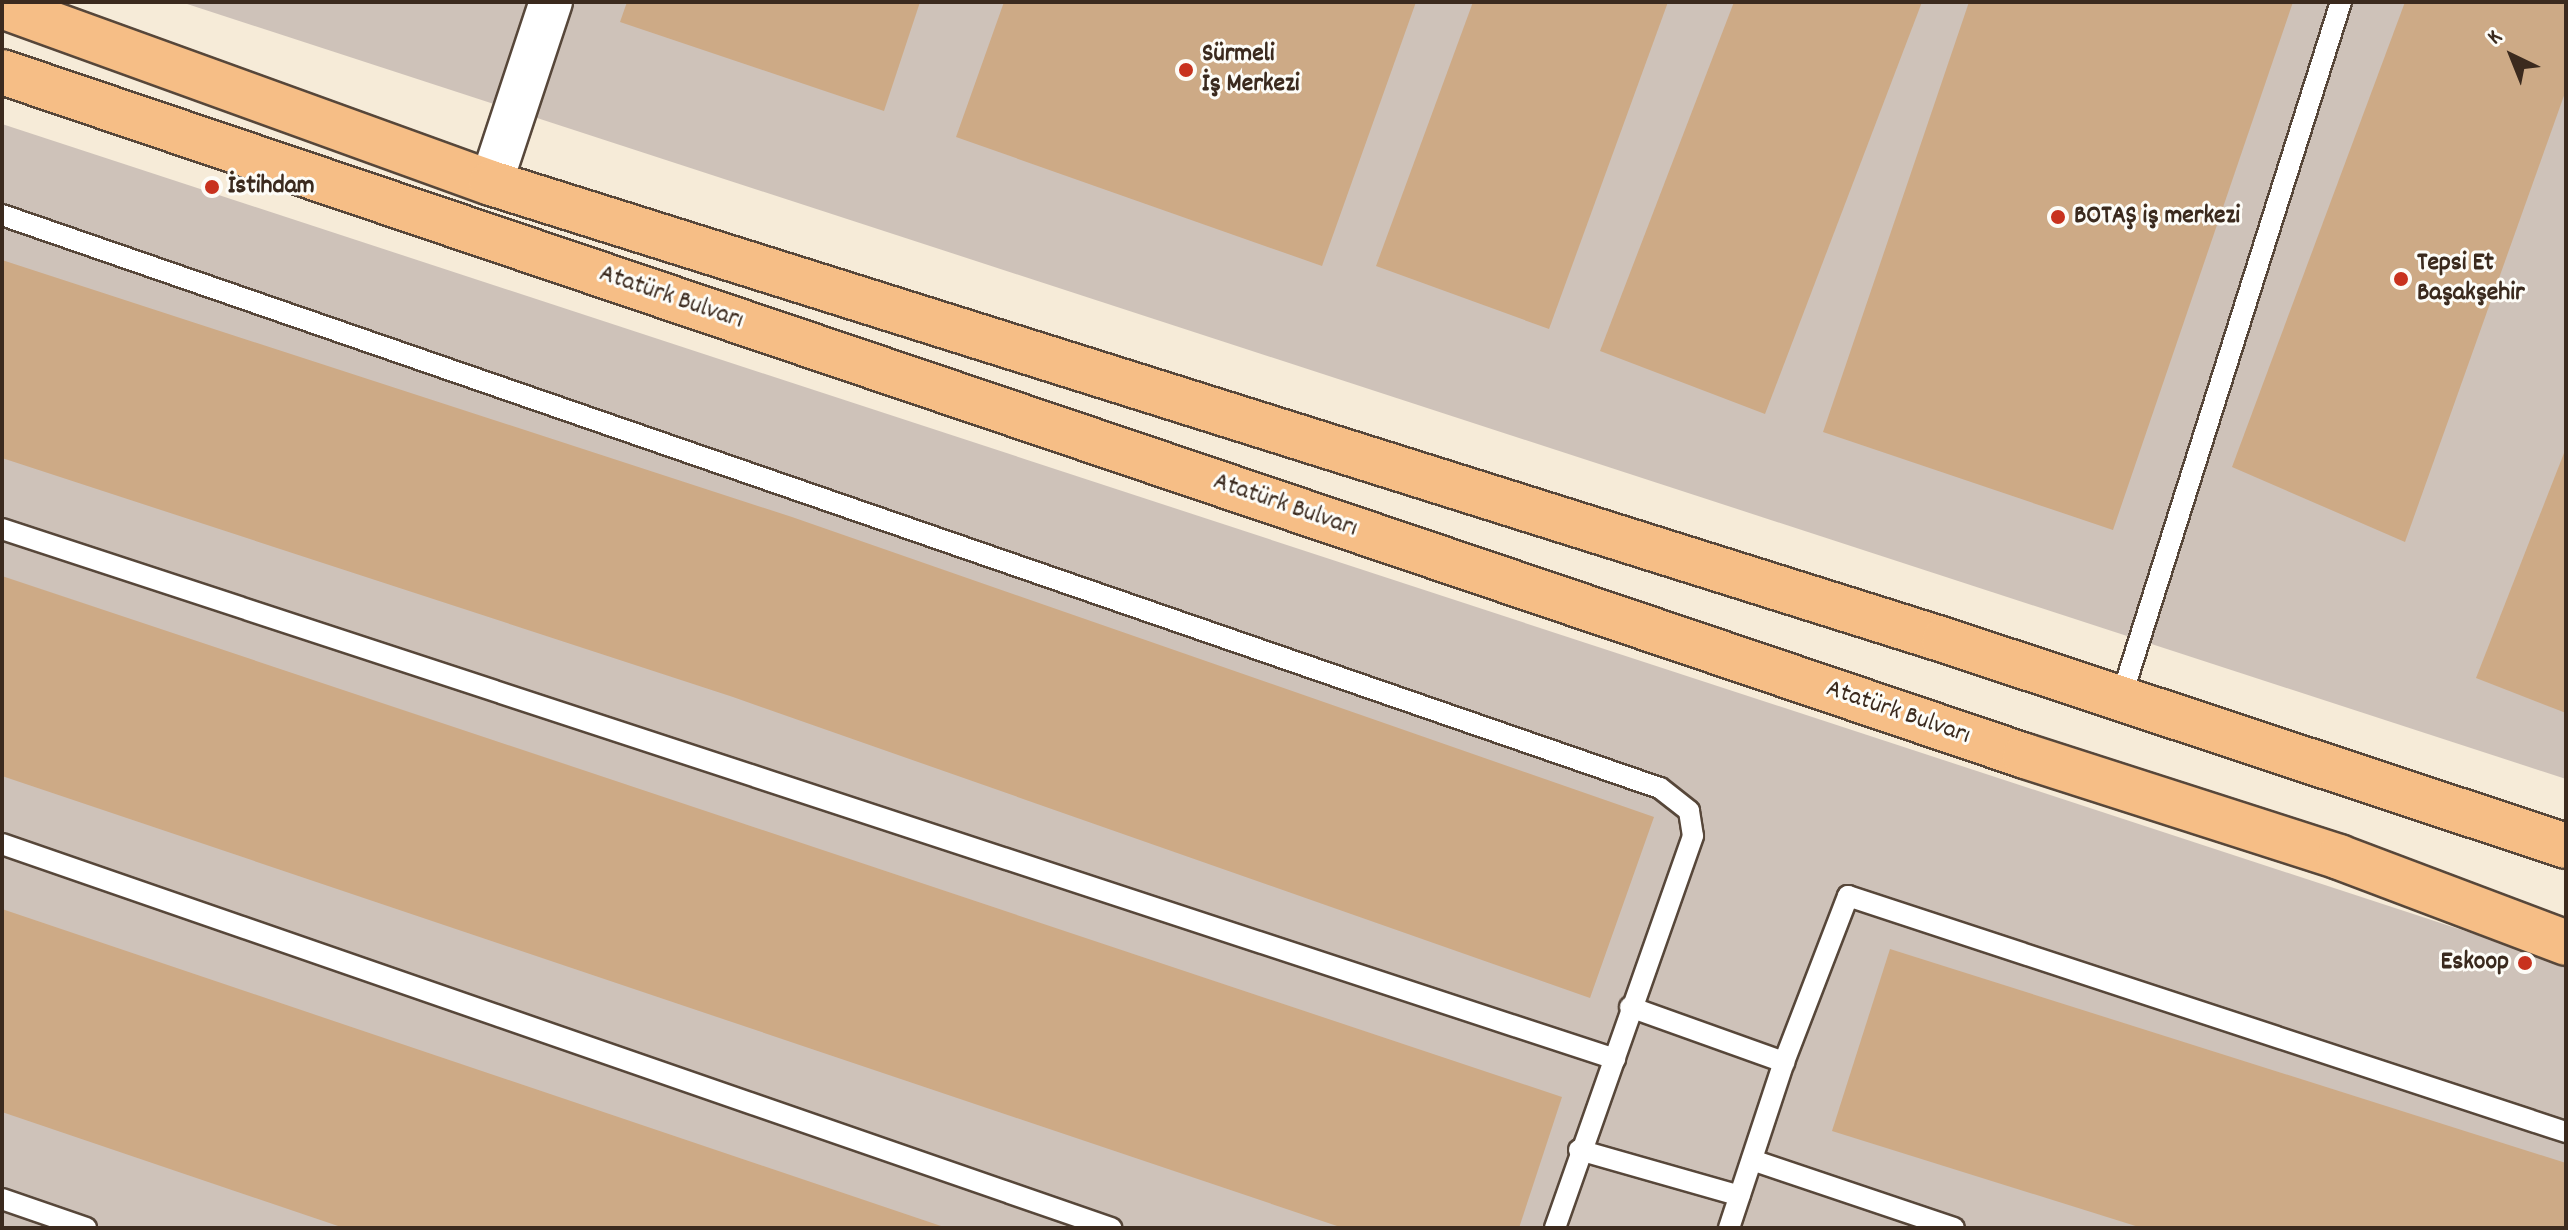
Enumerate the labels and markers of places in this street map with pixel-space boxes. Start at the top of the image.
place label: Sürmeli İş Merkezi [1202,39,1300,100]
marker: Sürmeli İş Merkezi [1177,61,1195,79]
place label: İstihdam [228,171,315,203]
marker: İstihdam [203,178,221,196]
place label: BOTAŞ iş merkezi [2074,201,2240,233]
marker: BOTAŞ iş merkezi [2049,208,2067,226]
place label: Tepsi Et Başakşehir [2417,248,2525,310]
marker: Tepsi Et Başakşehir [2392,270,2410,288]
place label: Eskoop [2440,947,2509,979]
marker: Eskoop [2516,954,2534,972]

